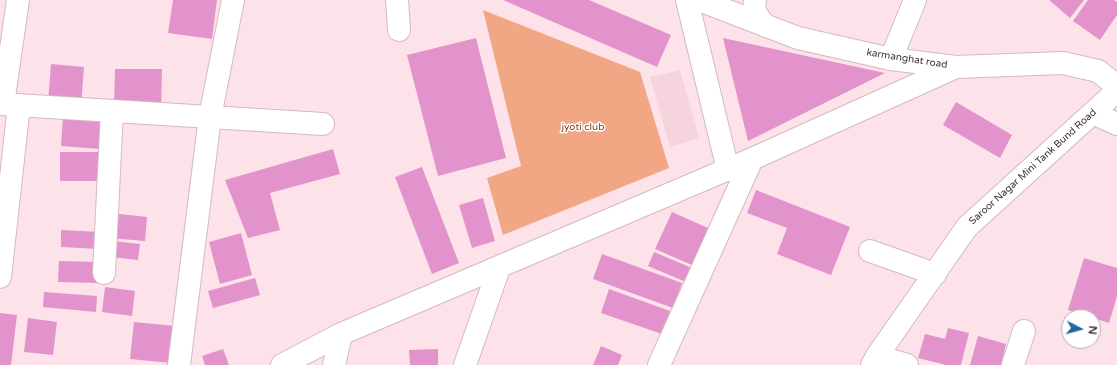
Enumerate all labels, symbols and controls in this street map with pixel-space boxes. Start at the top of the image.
street label: karmanghat road [866,47,948,71]
street label: Saroor Nagar Mini Tank Bund Road [967,107,1099,227]
park label: jyoti club [561,121,605,133]
north arrow [1061,309,1101,349]
text: N [1086,325,1099,335]

